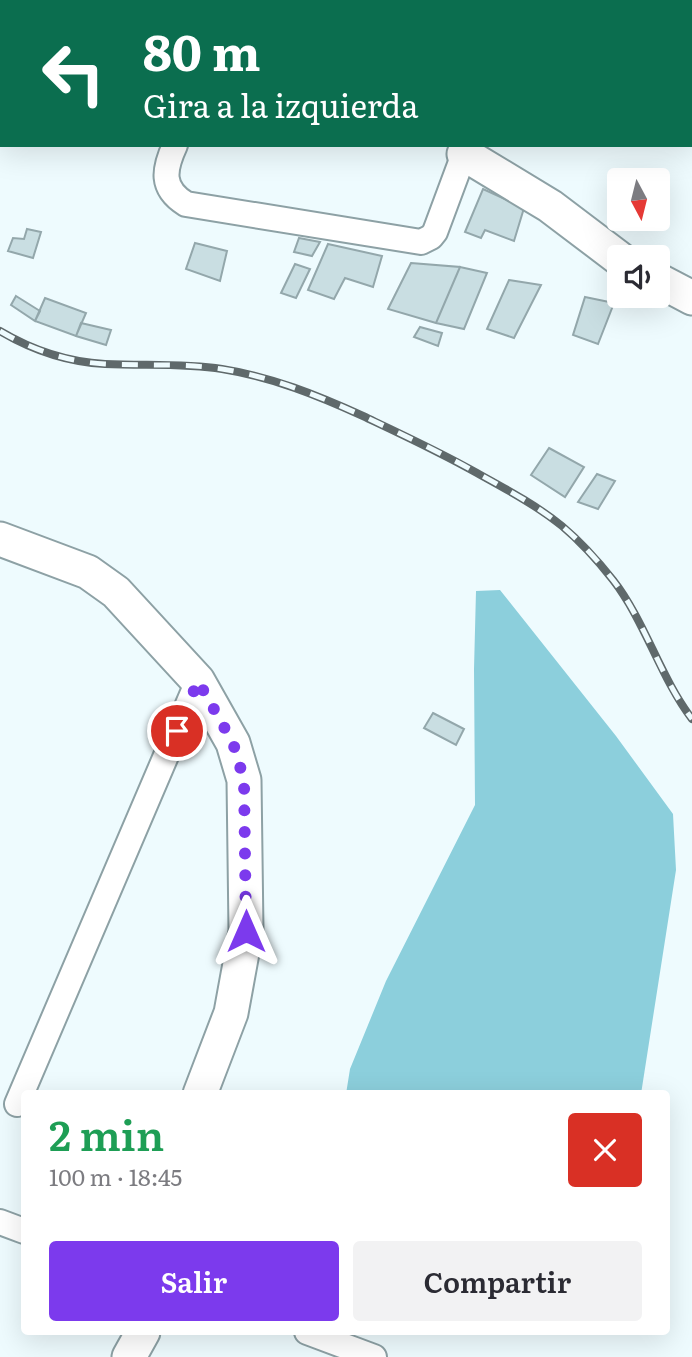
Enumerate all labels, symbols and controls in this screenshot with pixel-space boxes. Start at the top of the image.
text: 80 m [143,13,261,86]
icon: left [28,28,119,119]
text: Gira a la izquierda [143,80,418,128]
north arrow [607,168,670,231]
map controls [607,168,670,308]
button: sound [607,245,670,308]
pin [147,701,207,761]
icon: arrive [158,712,196,750]
position arrow [209,894,283,968]
text: 2 min [49,1102,164,1164]
button: close [568,1113,642,1187]
text: 100 m · 18:45 [49,1159,182,1193]
button: Salir [49,1241,339,1321]
button: Compartir [353,1241,642,1321]

